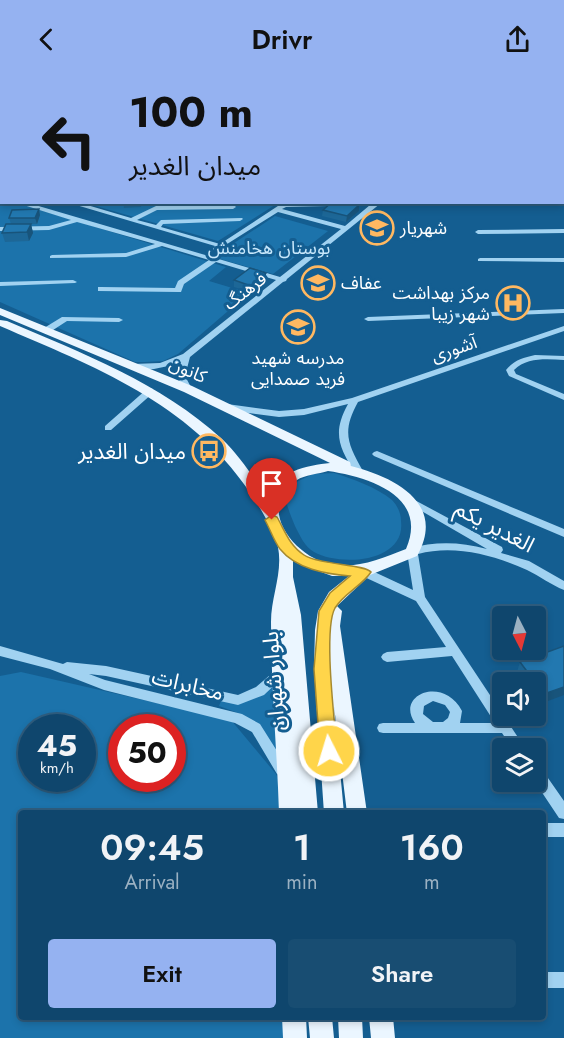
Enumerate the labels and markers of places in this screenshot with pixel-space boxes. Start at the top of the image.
school or university icon: شهریار [359,210,395,246]
place label: شهریار [399,215,447,241]
school or university icon: عفاف [300,265,336,301]
place label: عفاف [341,270,382,296]
place label: مرکز بهداشت شهر زیبا [393,280,490,327]
hospital icon: مرکز بهداشت شهر زیبا [495,285,531,321]
school or university icon: مدرسه شهید فرید صمدایی [280,309,316,345]
place label: مدرسه شهید فرید صمدایی [251,345,345,392]
bus stop icon: میدان الغدیر [191,433,227,469]
place label: میدان الغدیر [77,435,186,467]
pin [246,458,297,520]

